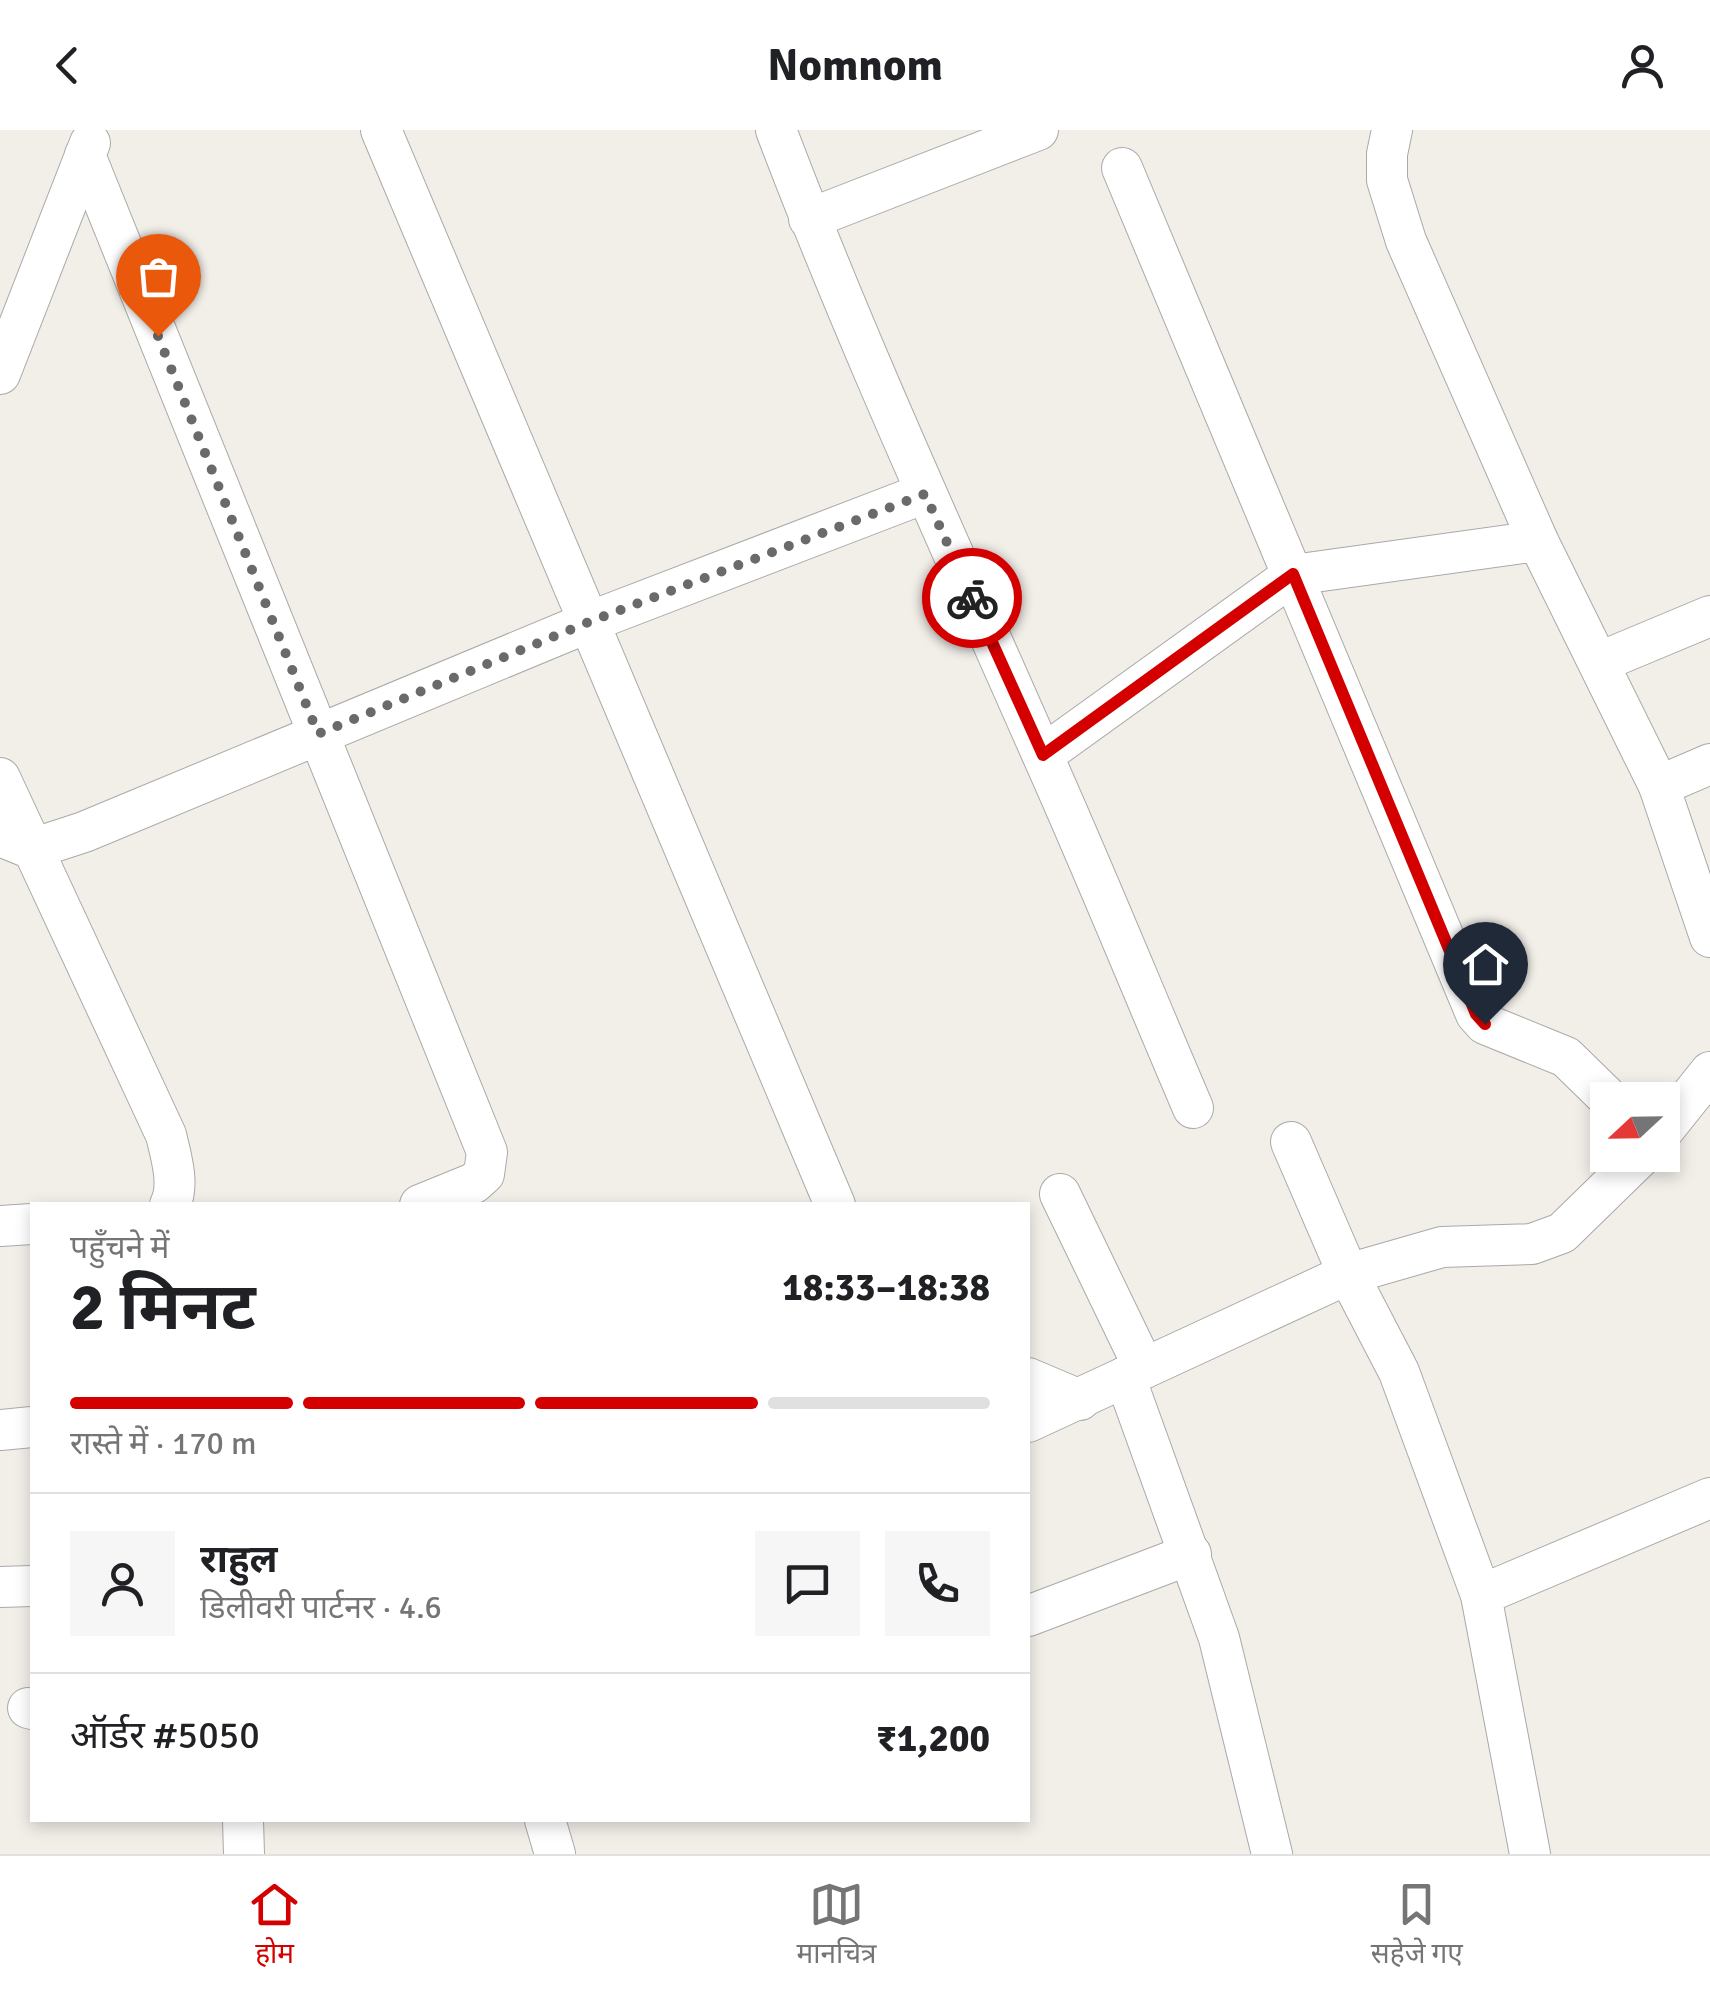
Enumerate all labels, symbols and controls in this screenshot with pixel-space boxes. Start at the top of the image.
icon: back [40,38,95,93]
text: Nomnom [767,38,943,93]
icon: person [1615,38,1670,93]
pin [116,234,201,337]
icon: bag [131,249,186,304]
courier [922,548,1022,648]
icon: bike [945,571,1000,626]
pin [1443,922,1528,1025]
icon: home [1458,937,1513,992]
north arrow [1590,1082,1680,1172]
map controls [1590,1082,1680,1172]
text: पहुँचने में [70,1228,169,1267]
text: 18:33–18:38 [782,1264,990,1311]
text: 2 मिनट [70,1268,256,1348]
text: रास्ते में · 170 m [70,1424,256,1463]
button: person [70,1531,175,1636]
button: chat [755,1531,860,1636]
button: phone [885,1531,990,1636]
text: राहुल [200,1536,277,1583]
text: डिलीवरी पार्टनर · 4.6 [200,1588,442,1627]
text: ऑर्डर #5050 [70,1712,260,1759]
text: ₹1,200 [876,1715,990,1762]
tab: होम [247,1877,302,1974]
tab: मानचित्र [796,1877,877,1974]
tab: सहेजे गए [1371,1877,1463,1974]

